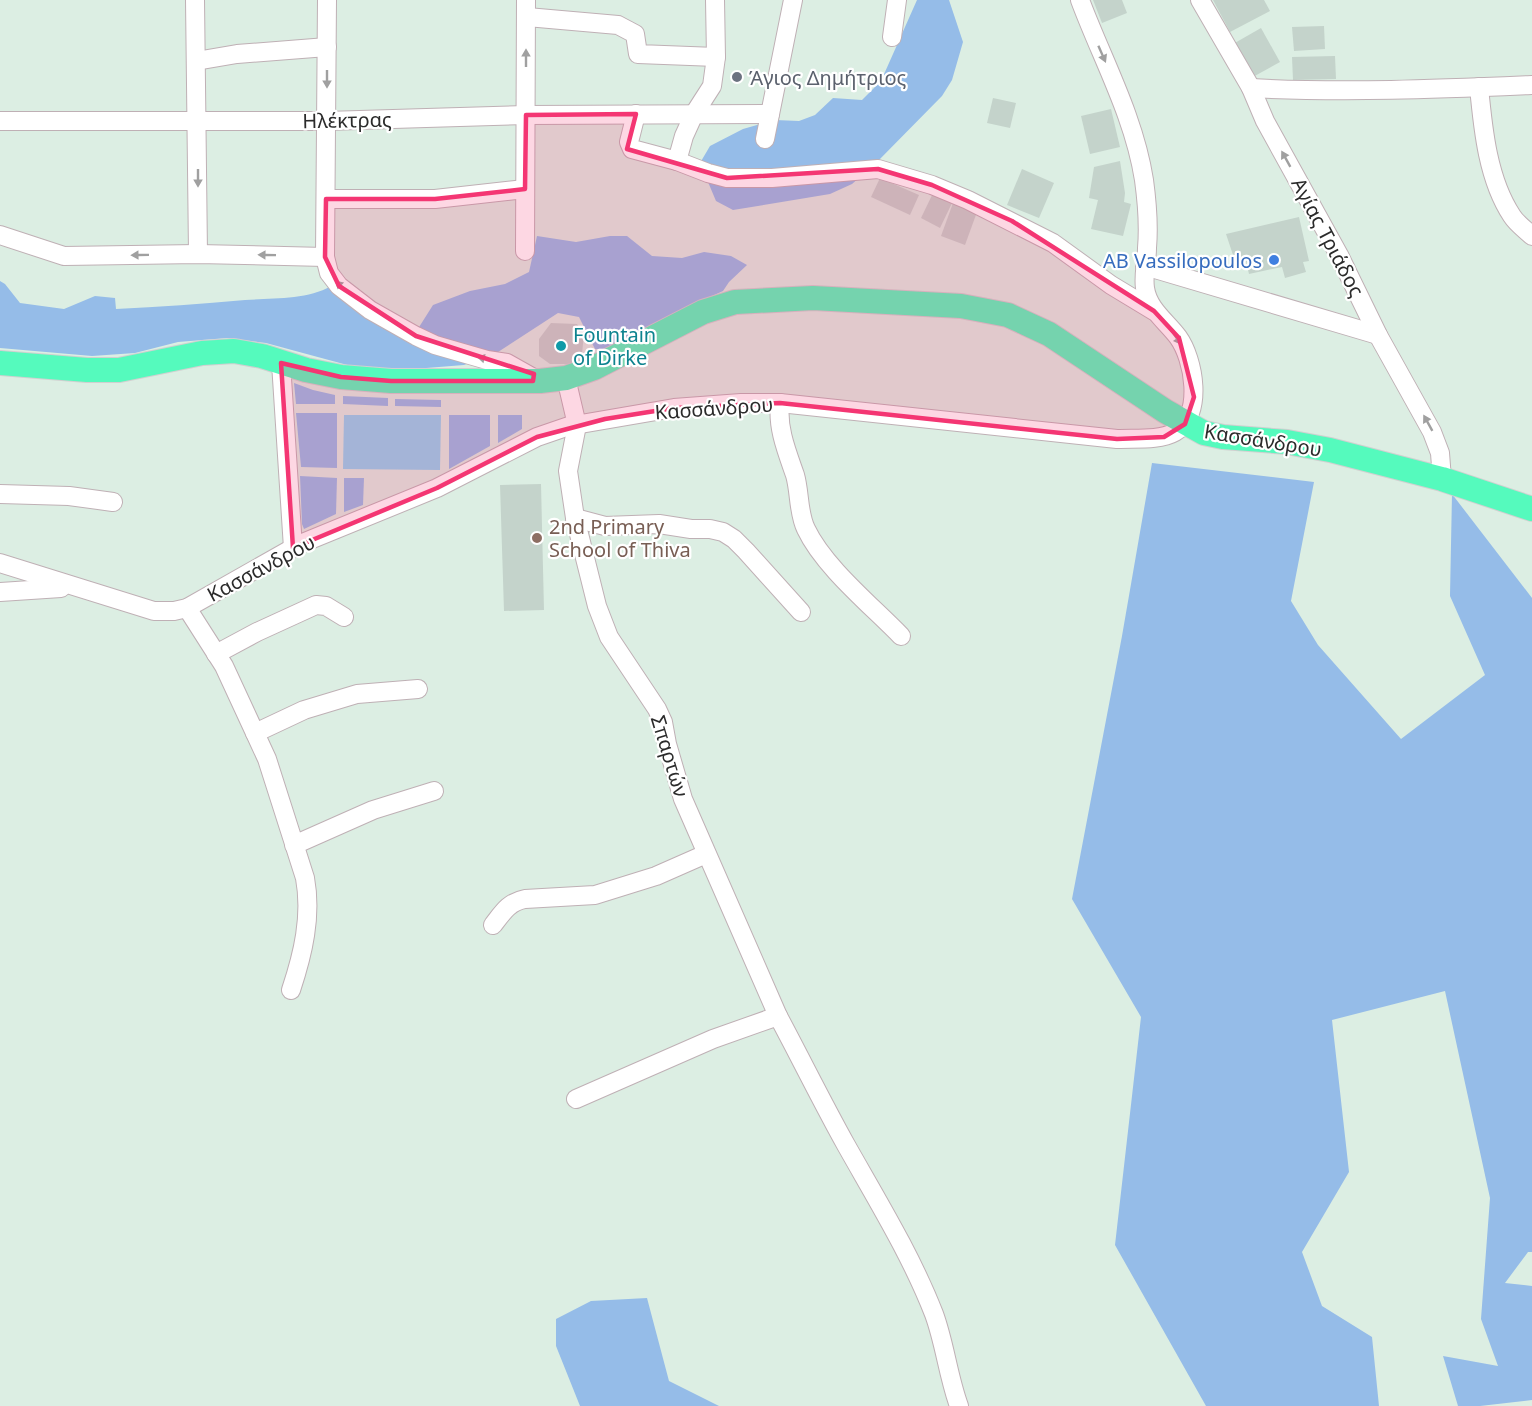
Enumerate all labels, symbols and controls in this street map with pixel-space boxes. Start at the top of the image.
one-way arrow [1097,46,1106,63]
one-way arrow [521,48,531,67]
place label: Άγιος Δημήτριος [749,64,907,91]
one-way arrow [322,70,332,89]
marker: Άγιος Δημήτριος [730,70,744,84]
street label: Ηλέκτρας [302,106,392,134]
one-way arrow [1281,150,1291,167]
one-way arrow [193,169,203,188]
street label: Αγίας Τριάδος [1285,173,1371,301]
place label: AB Vassilopoulos [1103,247,1262,274]
one-way arrow [130,250,149,260]
one-way arrow [257,251,276,260]
marker: AB Vassilopoulos [1267,253,1281,267]
one-way arrow [335,281,350,294]
place label: Fountain of Dirke [573,321,656,371]
one-way arrow [1170,328,1182,344]
marker: Fountain of Dirke [554,339,568,353]
one-way arrow [477,354,495,364]
street label: Κασσάνδρου [654,390,774,426]
one-way arrow [1423,415,1433,432]
street label: Κασσάνδρου [1202,417,1324,463]
place label: 2nd Primary School of Thiva [549,513,691,563]
street label: Κασσάνδρου [202,528,320,608]
marker: 2nd Primary School of Thiva [530,531,544,545]
street label: Σπαρτών [645,712,695,800]

